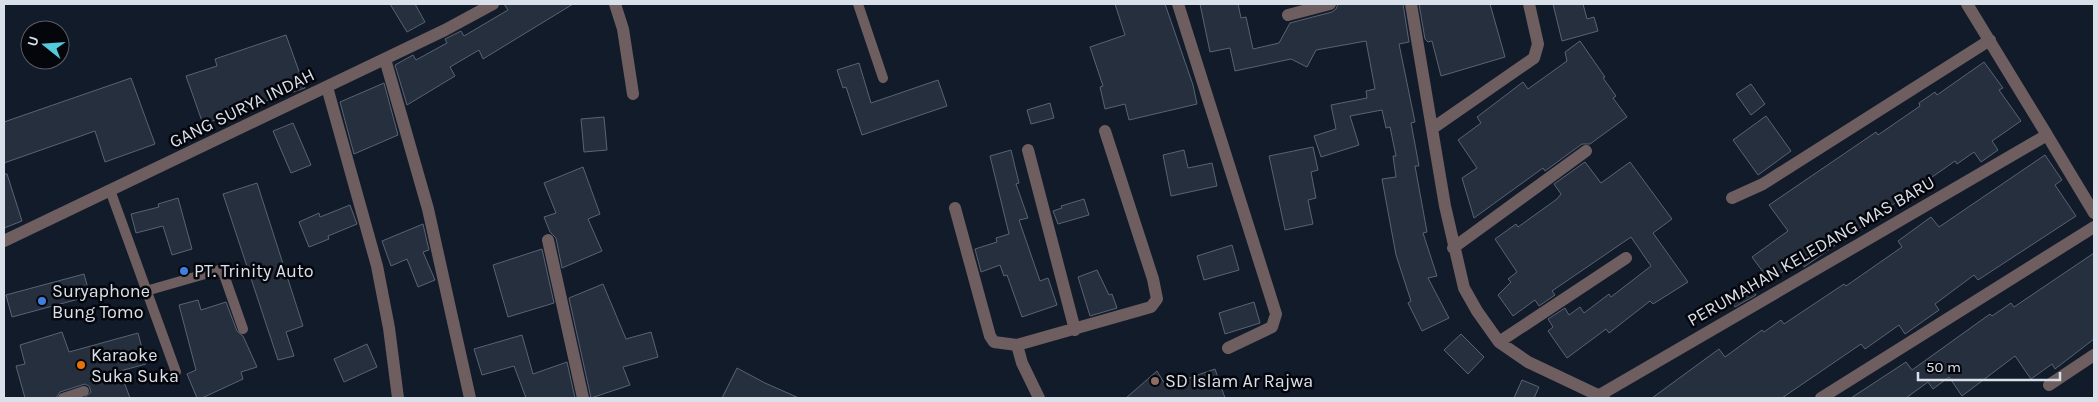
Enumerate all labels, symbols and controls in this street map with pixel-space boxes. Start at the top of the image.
north arrow [20,20,70,70]
text: U [24,34,43,48]
street label: GANG SURYA INDAH [166,63,318,153]
street label: PERUMAHAN KELEDANG MAS BARU [1683,171,1939,331]
place label: PT. Trinity Auto [194,260,314,282]
marker: PT. Trinity Auto [178,265,190,277]
place label: Suryaphone Bung Tomo [52,280,150,323]
marker: Suryaphone Bung Tomo [36,295,48,307]
place label: Karaoke Suka Suka [91,344,179,387]
scale bar [1918,350,2060,382]
text: 50 m [1926,358,1961,376]
marker: Karaoke Suka Suka [75,359,87,371]
place label: SD Islam Ar Rajwa [1165,370,1313,392]
marker: SD Islam Ar Rajwa [1149,375,1161,387]

